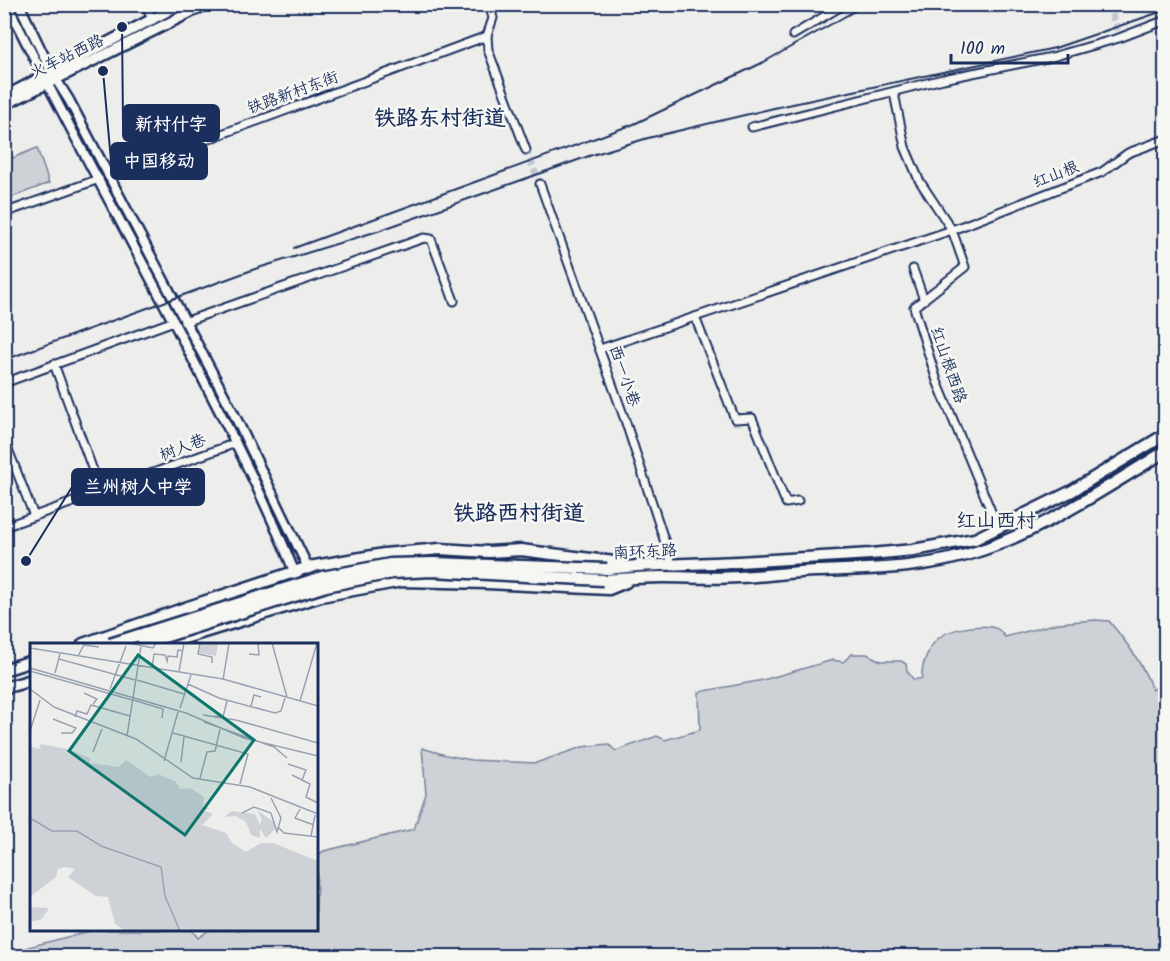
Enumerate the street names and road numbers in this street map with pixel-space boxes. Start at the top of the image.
street label: 火车站西路 [26,28,108,86]
street label: 铁路新村东街 [244,65,342,121]
street label: 红山根 [1029,155,1083,195]
street label: 红山根西路 [923,323,973,407]
street label: 西一小巷 [602,342,646,410]
street label: 树人巷 [156,428,210,468]
street label: 南环东路 [612,538,678,566]

